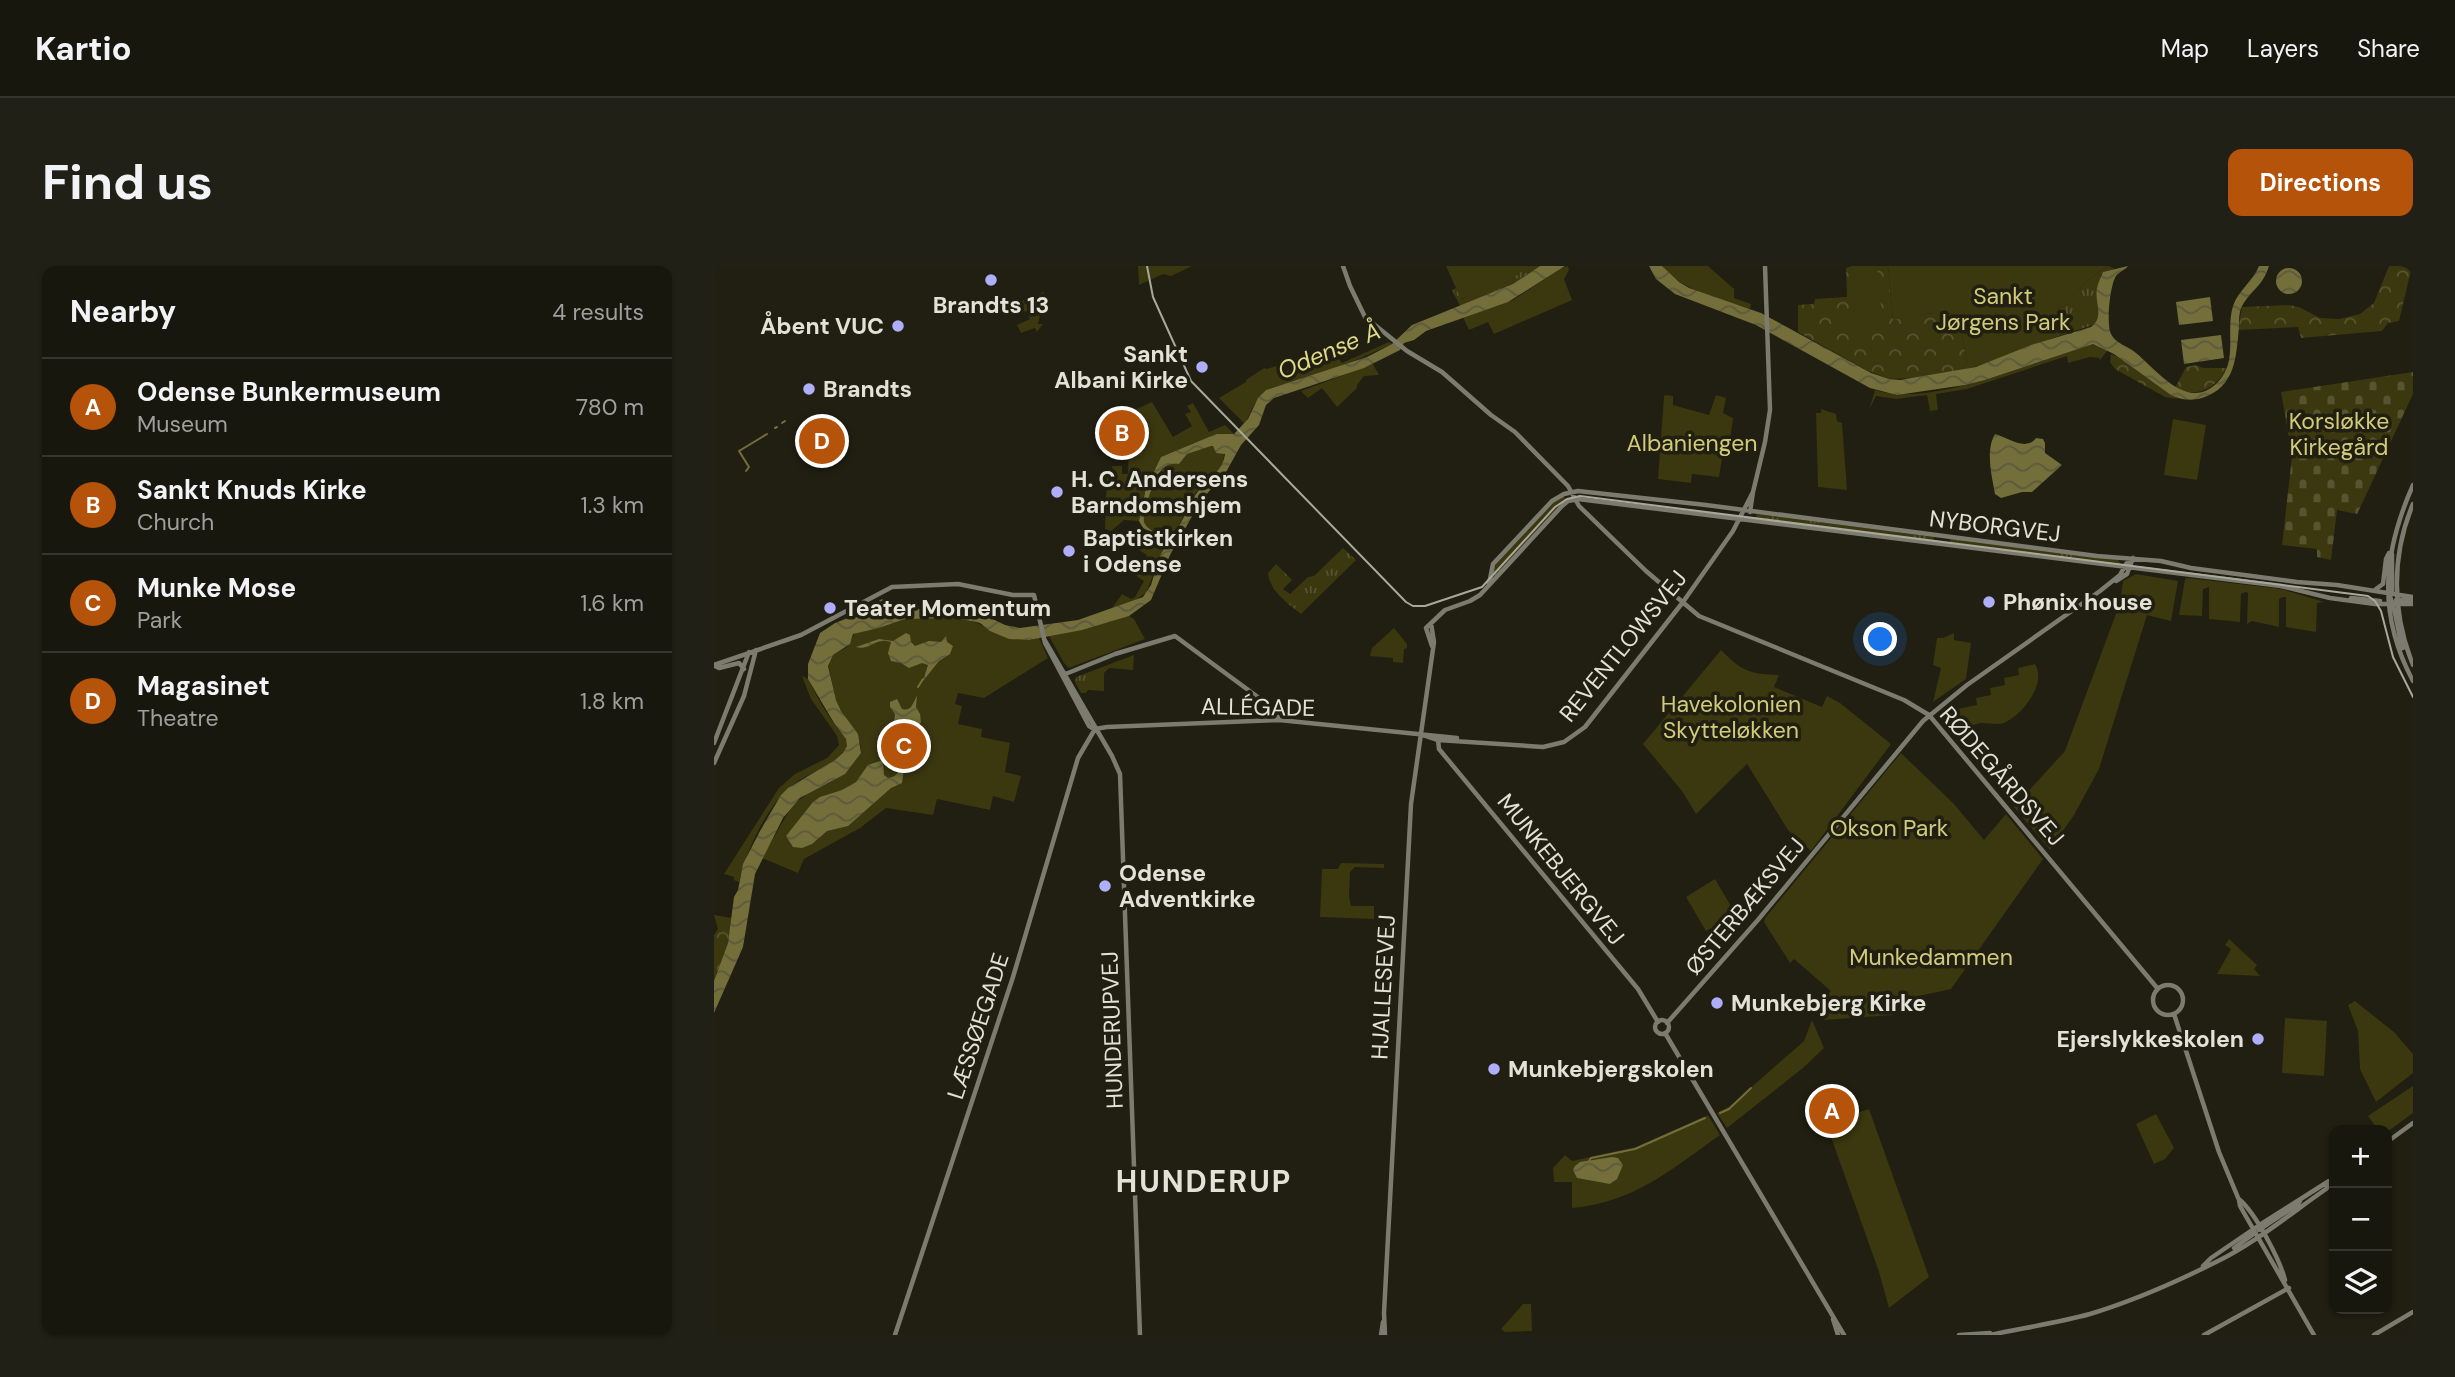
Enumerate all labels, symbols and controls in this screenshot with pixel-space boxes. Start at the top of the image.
text: Kartio [35,27,132,70]
text: Map [2161,33,2209,64]
text: Layers [2247,33,2319,64]
text: Share [2357,33,2420,64]
button: Directions [2228,149,2413,216]
text: Find us [42,150,213,214]
marker: Brandts 13 [983,272,999,288]
park label: Sankt Jørgens Park [1935,281,2071,337]
place label: Brandts 13 [933,290,1049,320]
text: Nearby [70,292,176,331]
text: 4 results [552,297,644,327]
place label: Åbent VUC [760,310,884,341]
water label: Odense Å [1272,314,1385,386]
marker: Åbent VUC [890,318,906,334]
place label: Sankt Albani Kirke [1054,339,1188,395]
marker: Sankt Albani Kirke [1194,359,1210,375]
place label: Brandts [823,374,912,404]
text: Odense Bunkermuseum [137,375,441,409]
marker: Brandts [801,381,817,397]
text: A [85,392,101,422]
text: 780 m [576,392,644,422]
park label: Korsløkke Kirkegård [2289,406,2389,462]
pin: B [1099,407,1145,459]
text: Museum [137,409,228,439]
pin: D [799,415,845,467]
park label: Albaniengen [1627,428,1757,458]
place label: H. C. Andersens Barndomshjem [1071,464,1248,520]
text: Sankt Knuds Kirke [137,473,367,507]
marker: H. C. Andersens Barndomshjem [1049,484,1065,500]
text: B [86,490,100,520]
text: 1.3 km [580,490,644,520]
street label: NYBORGVEJ [1928,503,2062,549]
text: Church [137,507,214,537]
place label: Baptistkirken i Odense [1083,523,1233,579]
marker: Baptistkirken i Odense [1061,543,1077,559]
street label: REVENTLOWSVEJ [1553,564,1693,728]
text: Munke Mose [137,571,296,605]
place label: Phønix house [2003,587,2153,617]
text: C [85,588,101,618]
text: 1.6 km [580,588,644,618]
place label: Teater Momentum [844,593,1051,623]
marker: Phønix house [1981,594,1997,610]
marker: Teater Momentum [822,600,838,616]
text: Park [137,605,182,635]
your location [1863,622,1897,656]
text: Magasinet [137,669,270,703]
text: D [85,686,101,716]
text: 1.8 km [580,686,644,716]
park label: Havekolonien Skytteløkken [1661,689,1801,745]
street label: ALLÉGADE [1201,691,1315,723]
street label: RØDEGÅRDSVEJ [1933,700,2071,852]
text: Theatre [137,703,219,733]
pin: C [881,720,927,772]
street label: MUNKEBJERGVEJ [1491,787,1631,951]
park label: Okson Park [1830,813,1949,843]
street label: ØSTERBÆKSVEJ [1679,831,1811,981]
place label: Odense Adventkirke [1119,858,1255,914]
marker: Odense Adventkirke [1097,878,1113,894]
street label: HJALLESEVEJ [1364,914,1402,1060]
park label: Munkedammen [1849,942,2013,972]
street label: LÆSSØEGADE [940,949,1016,1103]
street label: HUNDERUPVEJ [1094,951,1130,1109]
place label: Munkebjerg Kirke [1731,988,1926,1018]
marker: Munkebjerg Kirke [1709,995,1725,1011]
place label: Ejerslykkeskolen [2057,1024,2244,1054]
marker: Ejerslykkeskolen [2250,1031,2266,1047]
place label: Munkebjergskolen [1508,1054,1714,1084]
marker: Munkebjergskolen [1486,1061,1502,1077]
pin: A [1809,1085,1855,1137]
map controls [2329,1125,2392,1314]
button: + [2329,1125,2392,1188]
district label: HUNDERUP [1116,1162,1292,1201]
button: − [2329,1188,2392,1251]
button: layers [2329,1251,2392,1314]

